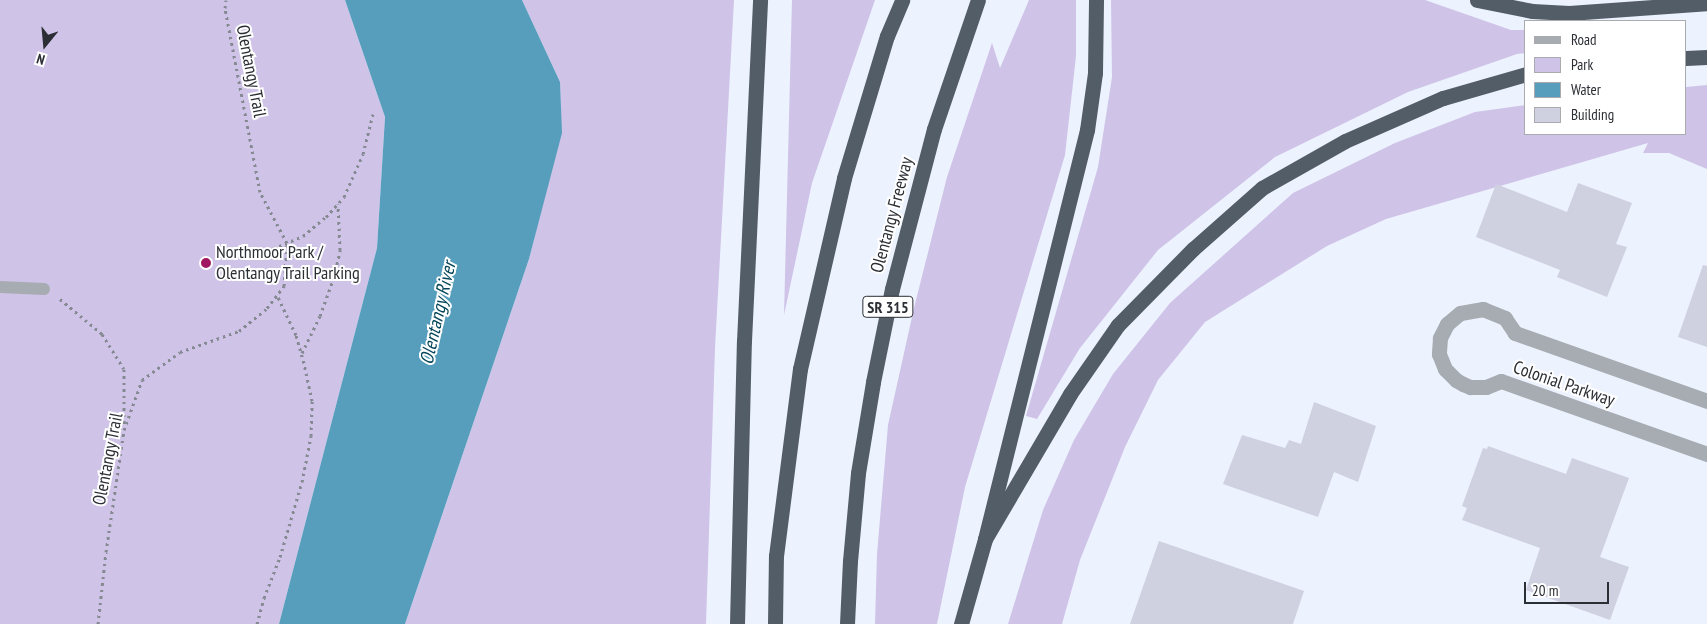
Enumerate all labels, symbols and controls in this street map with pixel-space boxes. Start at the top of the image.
north arrow [20,20,70,70]
legend [1524,20,1687,135]
street label: Olentangy Trail [231,23,271,119]
text: Road [1571,30,1597,49]
text: N [34,50,47,69]
text: Park [1571,55,1593,74]
text: Water [1571,80,1601,99]
text: Building [1571,105,1614,124]
street label: Olentangy Freeway [866,155,918,275]
place label: Northmoor Park / Olentangy Trail Parking [216,242,361,284]
marker: Northmoor Park / Olentangy Trail Parking [200,257,212,269]
water label: Olentangy River [415,259,461,367]
road number: SR 315 [862,294,914,320]
street label: Colonial Parkway [1510,357,1618,411]
street label: Olentangy Trail [88,411,128,507]
scale bar [1527,572,1612,604]
text: 20 m [1532,581,1558,600]

